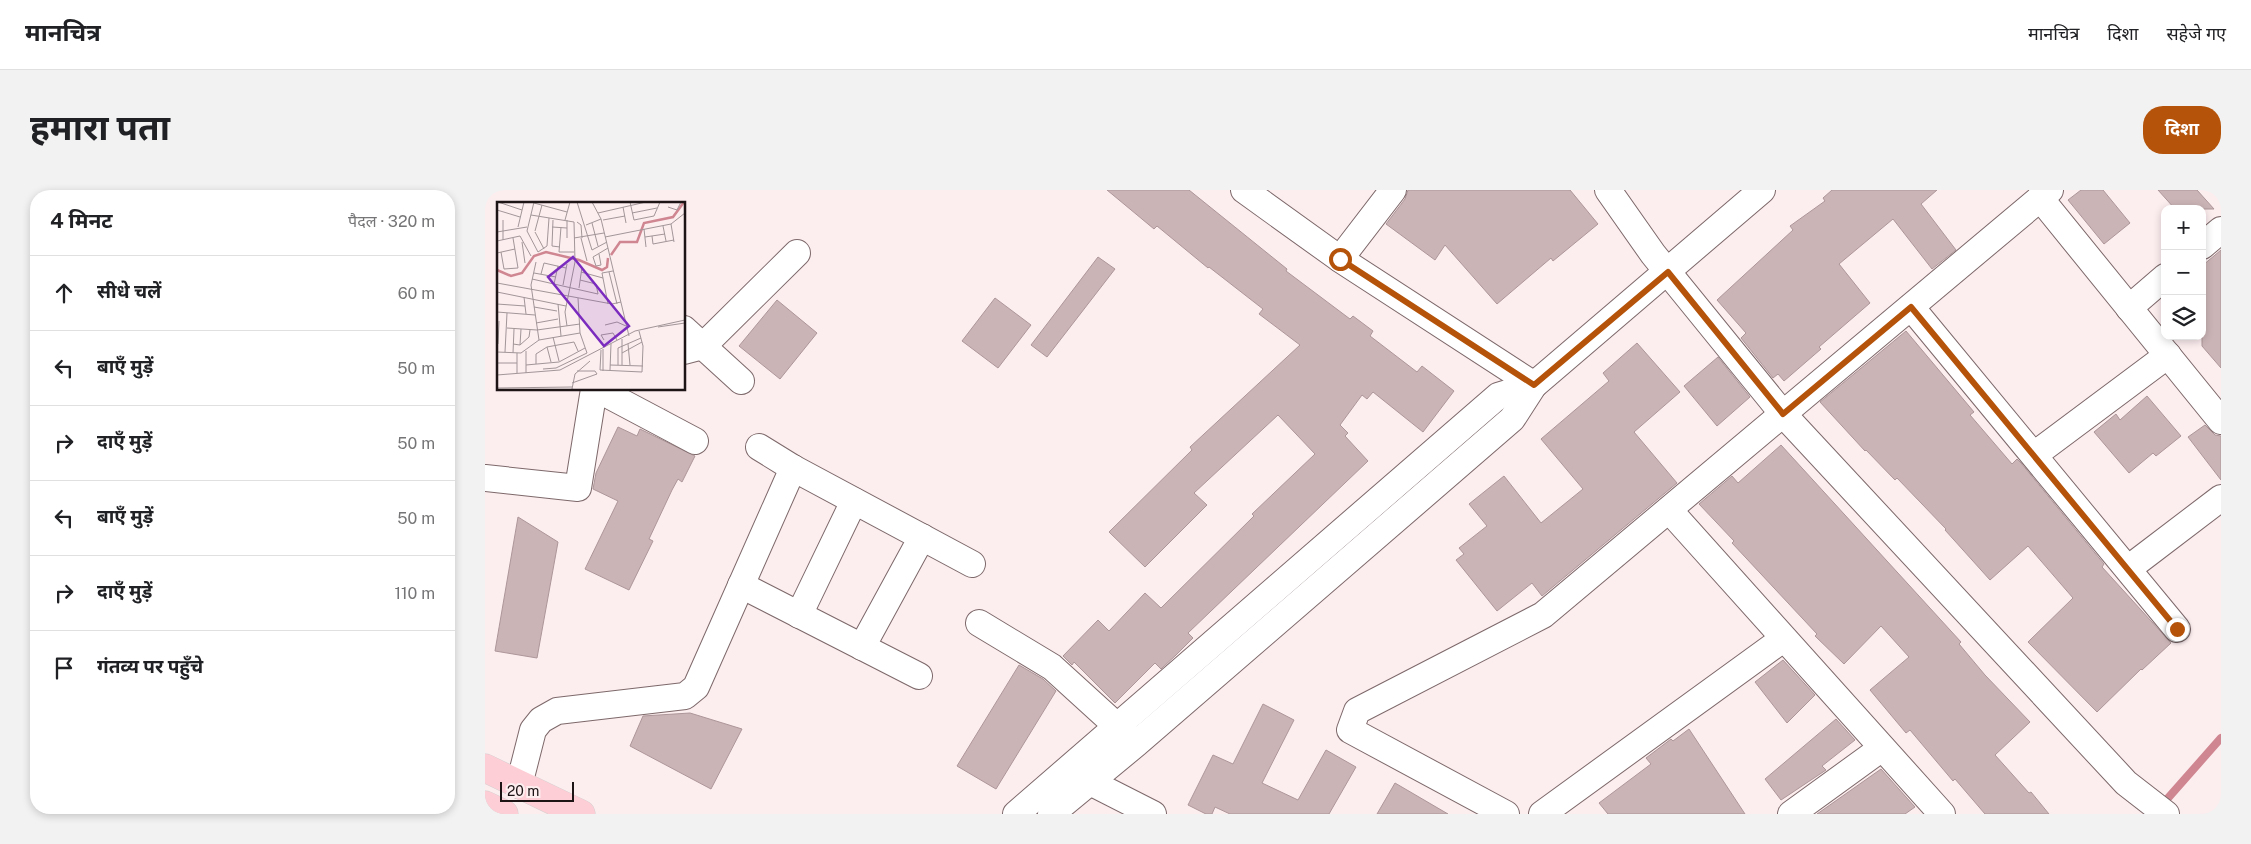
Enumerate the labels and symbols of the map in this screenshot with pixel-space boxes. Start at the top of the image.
inset map [497,202,685,390]
route start [1329,248,1352,271]
route end [2166,618,2189,641]
scale bar [500,779,574,802]

